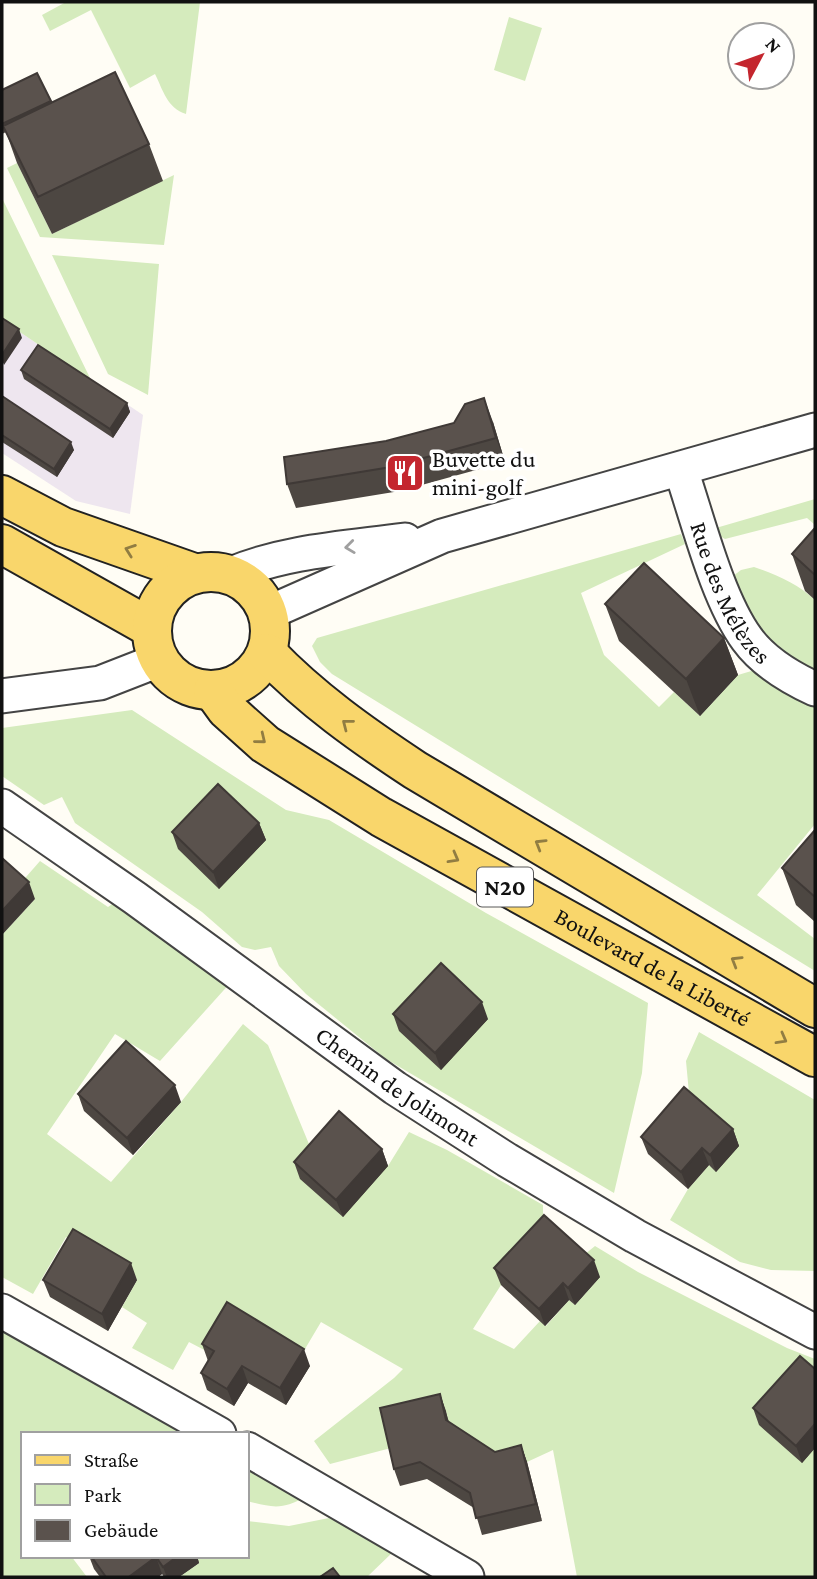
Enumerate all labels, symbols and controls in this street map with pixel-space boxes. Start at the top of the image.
north arrow [726,21,796,91]
text: N [761,33,786,57]
place label: Buvette du mini-golf [432,445,536,500]
restaurant icon: Buvette du mini-golf [384,452,426,494]
street label: Rue des Mélèzes [685,518,776,669]
one-way arrow [344,540,356,555]
one-way arrow [124,544,136,558]
one-way arrow [343,720,355,733]
one-way arrow [252,731,265,743]
one-way arrow [535,840,548,853]
one-way arrow [447,850,459,863]
road number: N20 [477,867,533,906]
street label: Boulevard de la Liberté [550,902,755,1032]
one-way arrow [730,956,743,969]
street label: Chemin de Jolimont [311,1021,485,1152]
one-way arrow [775,1031,787,1044]
legend [21,1432,248,1558]
text: Straße [84,1448,138,1472]
text: Park [84,1483,121,1507]
text: Gebäude [84,1518,158,1542]

